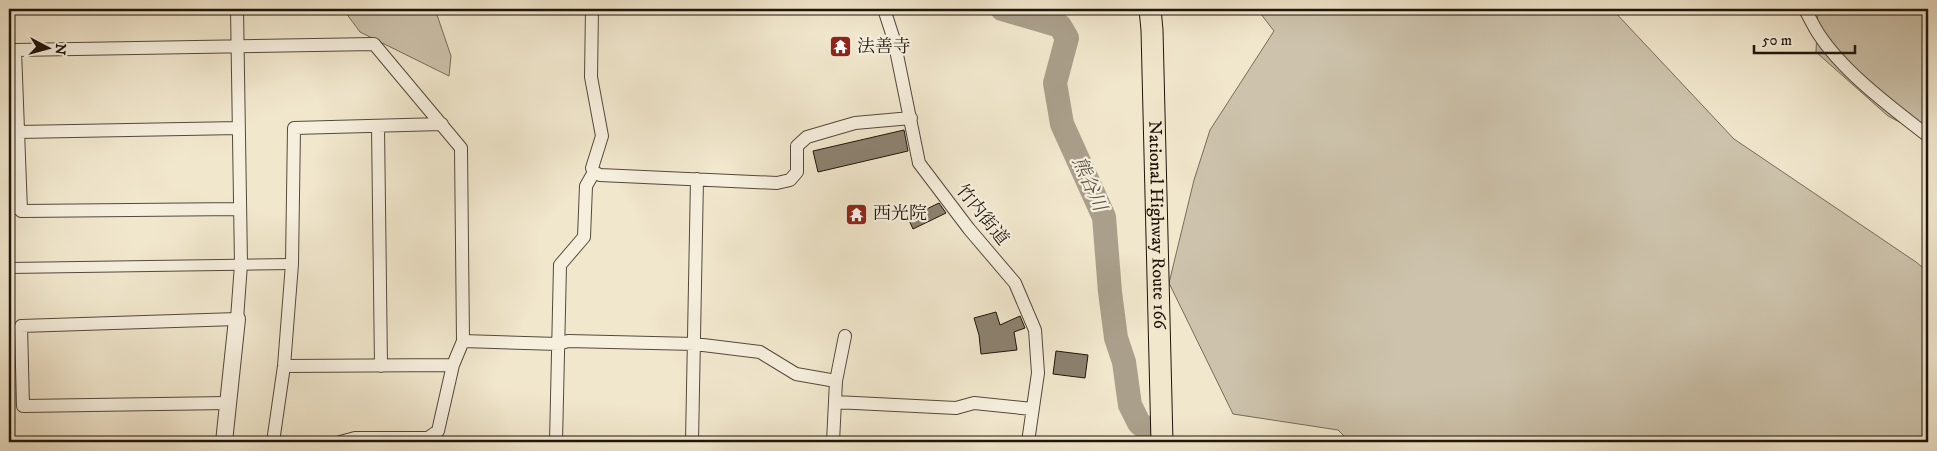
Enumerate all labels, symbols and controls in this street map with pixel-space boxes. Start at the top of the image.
north arrow [22,22,72,72]
scale bar [1754,22,1856,54]
text: 50 m [1762,31,1792,50]
temple icon: 法善寺 [829,35,853,59]
place label: 法善寺 [857,36,911,58]
text: N [50,43,69,56]
street label: National Highway Route 166 [1143,120,1170,330]
water label: 熊谷川 [1067,153,1112,217]
street label: 竹内街道 [951,180,1013,250]
temple icon: 西光院 [845,202,869,226]
place label: 西光院 [873,203,927,225]

